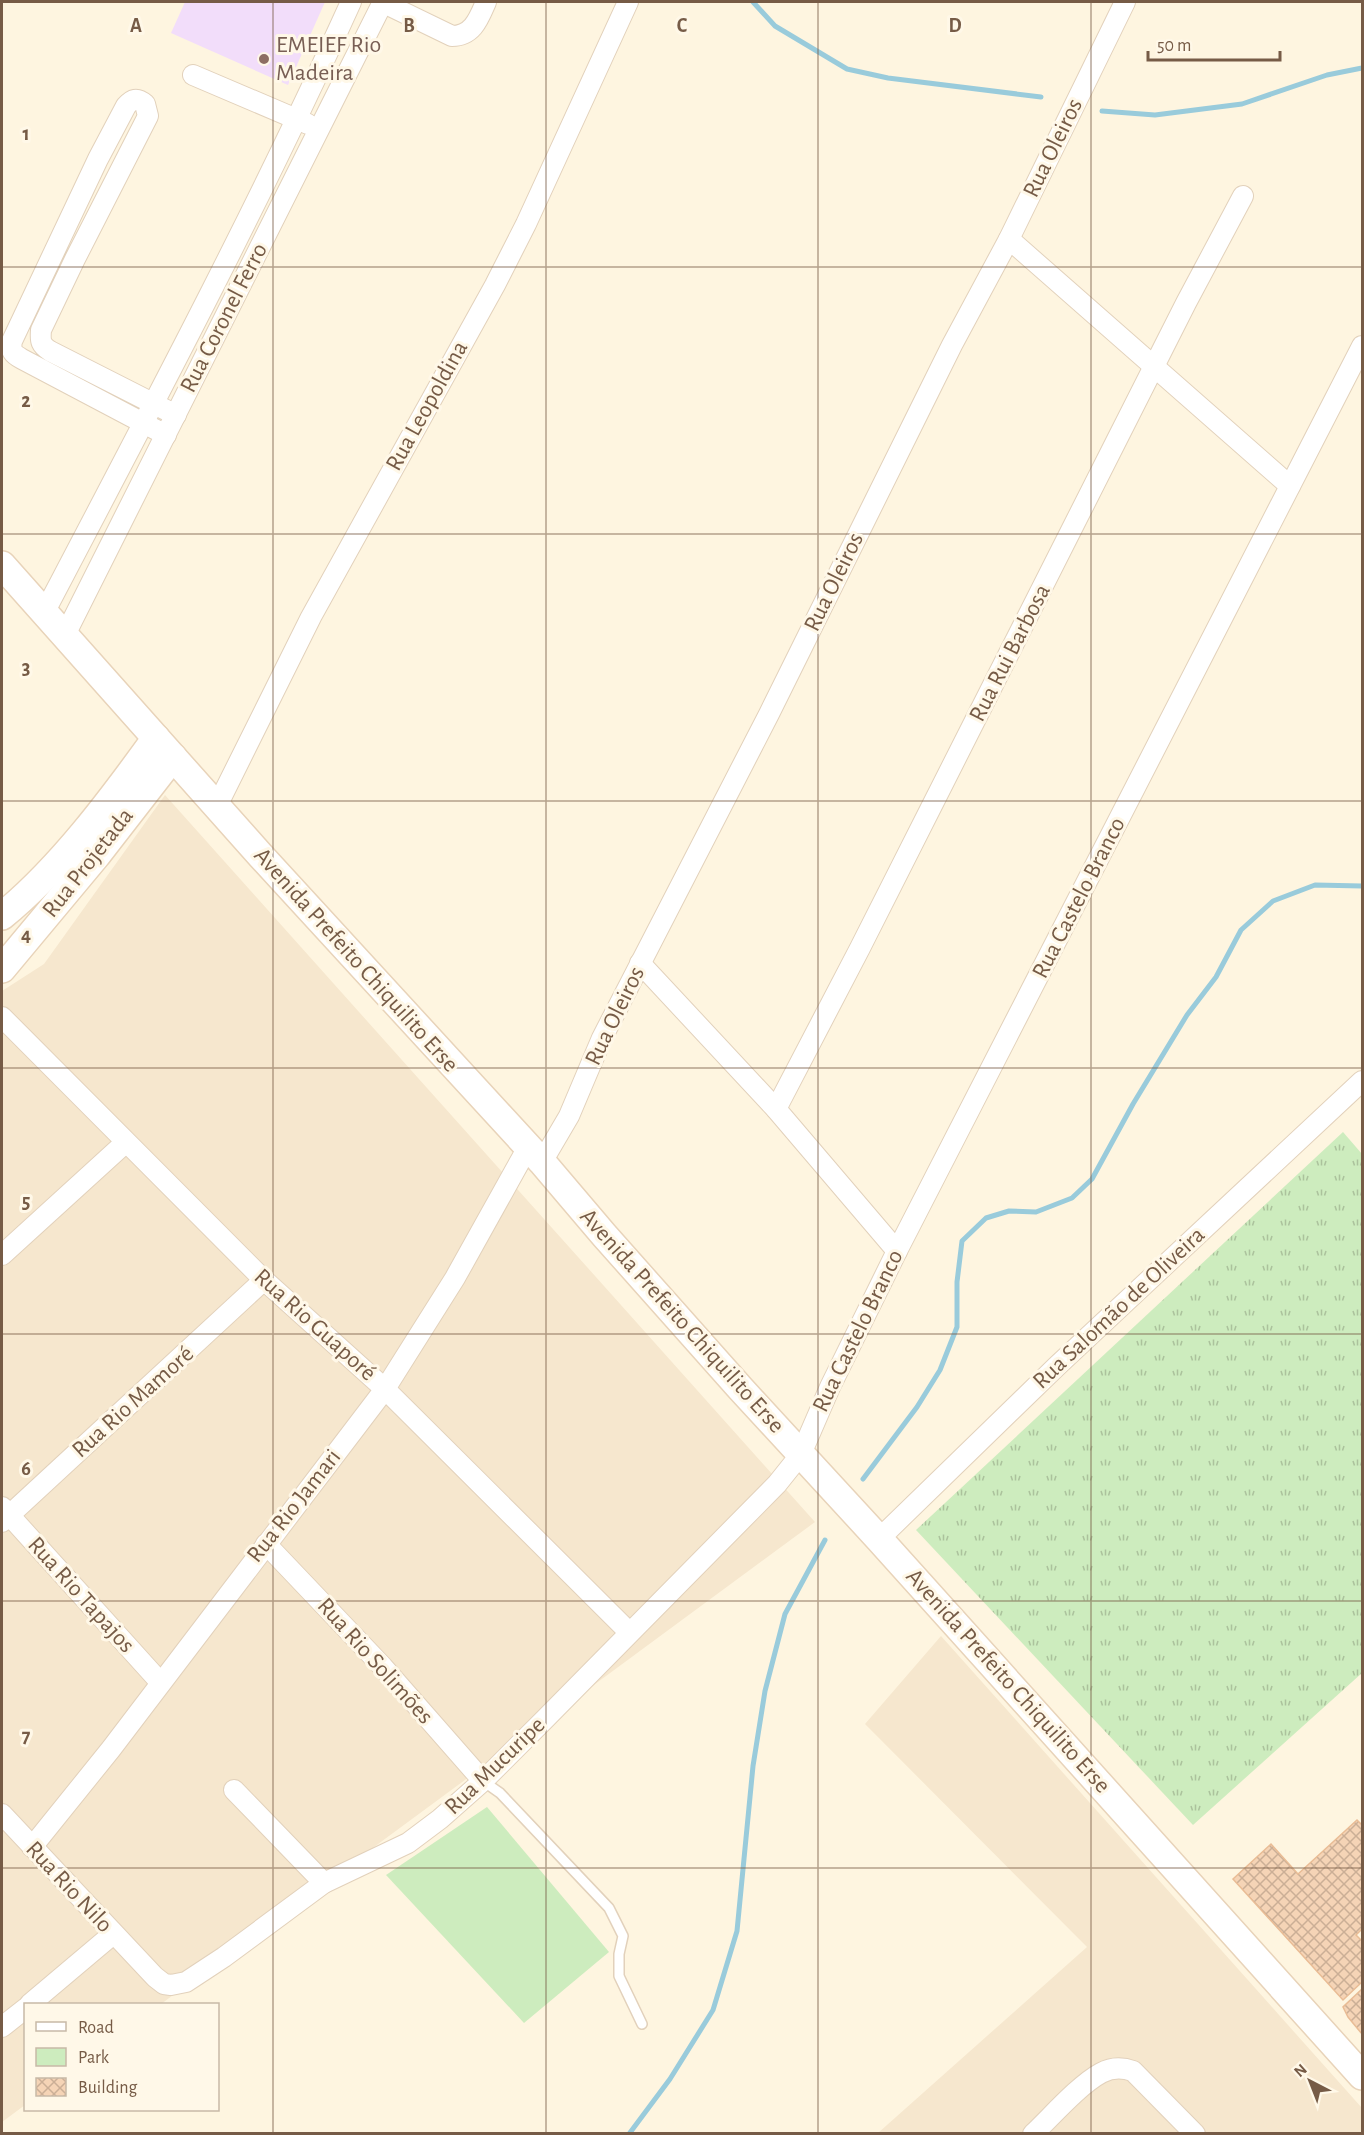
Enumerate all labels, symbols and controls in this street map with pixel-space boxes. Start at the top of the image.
text: A [130,16,142,36]
text: B [403,16,415,36]
text: C [677,16,688,36]
text: D [948,16,962,36]
scale bar [1148,24,1280,62]
place label: EMEIEF Rio Madeira [276,33,381,85]
text: 50 m [1157,37,1191,55]
marker: EMEIEF Rio Madeira [257,52,271,66]
street label: Rua Oleiros [1019,95,1087,201]
text: 1 [22,124,30,144]
street label: Rua Coronel Ferro [176,239,272,397]
street label: Rua Leopoldina [382,337,472,475]
text: 2 [21,391,31,411]
street label: Rua Oleiros [800,529,868,635]
street label: Rua Rui Barbosa [965,580,1055,726]
text: 3 [22,658,30,678]
street label: Rua Projetada [38,804,138,922]
street label: Rua Castelo Branco [1028,814,1130,982]
street label: Avenida Prefeito Chiquilito Erse [249,843,463,1077]
text: 4 [21,925,31,945]
street label: Rua Oleiros [581,963,649,1069]
text: 5 [22,1192,30,1212]
street label: Avenida Prefeito Chiquilito Erse [575,1204,789,1438]
street label: Rua Salomão de Oliveira [1028,1222,1210,1394]
street label: Rua Castelo Branco [808,1246,908,1416]
street label: Rua Rio Guaporé [249,1264,381,1386]
street label: Rua Rio Mamoré [68,1342,198,1462]
street label: Rua Rio Jamari [243,1445,345,1567]
text: 6 [21,1459,31,1479]
street label: Rua Rio Tapajos [23,1533,139,1657]
street label: Avenida Prefeito Chiquilito Erse [901,1564,1115,1798]
street label: Rua Rio Solimões [312,1593,438,1729]
street label: Rua Mucuripe [440,1713,550,1819]
text: 7 [22,1726,31,1746]
street label: Rua Rio Nilo [21,1837,117,1937]
legend [24,2003,219,2111]
text: Road [78,2019,114,2037]
text: Park [78,2049,110,2067]
north arrow [1280,2051,1340,2111]
text: N [1291,2061,1310,2080]
text: Building [78,2079,138,2097]

